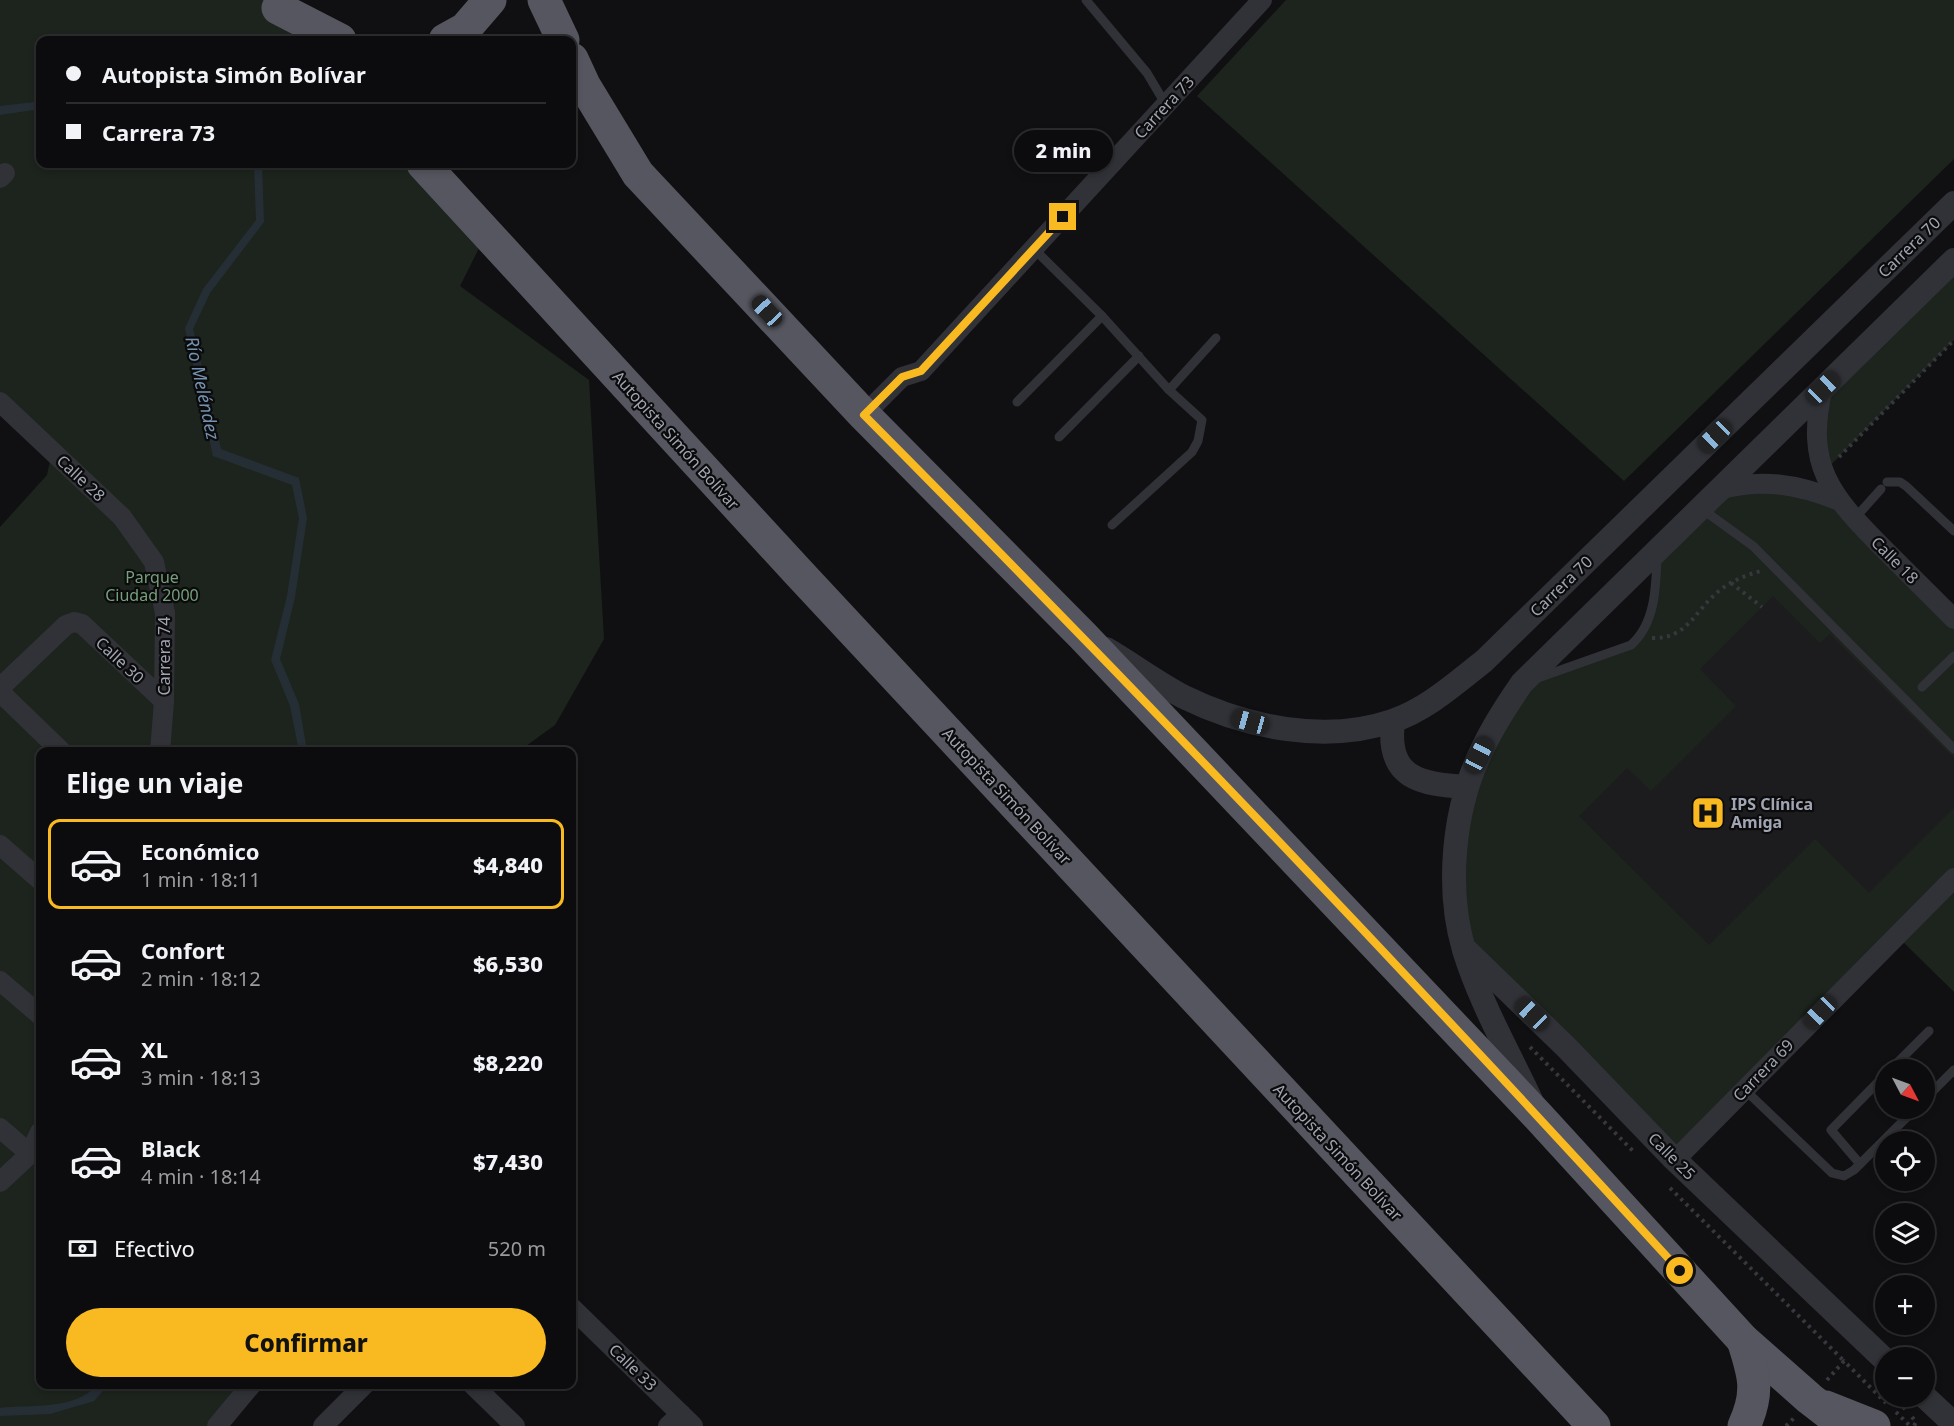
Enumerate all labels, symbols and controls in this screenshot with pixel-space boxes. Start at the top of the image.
text: Autopista Simón Bolívar [102,59,366,89]
street label: Carrera 73 [1129,71,1199,143]
text: Carrera 73 [102,117,215,147]
callout: 2 min [1014,130,1112,172]
text: 2 min [1036,137,1091,164]
route end [1049,203,1076,230]
street label: Carrera 70 [1873,212,1945,282]
car [748,292,786,330]
water label: Río Meléndez [180,334,226,442]
street label: Autopista Simón Bolívar [608,366,745,514]
car [1804,369,1842,407]
car [1696,417,1734,455]
street label: Calle 28 [52,450,110,506]
street label: Calle 18 [1866,531,1924,589]
street label: Carrera 70 [1525,551,1597,621]
park label: Parque Ciudad 2000 [105,566,199,606]
street label: Carrera 74 [153,617,175,695]
street label: Calle 30 [91,632,149,688]
car [1230,708,1270,736]
street label: Autopista Simón Bolívar [938,723,1077,870]
car [1463,735,1495,775]
text: Elige un viaje [66,764,243,801]
place label: IPS Clínica Amiga [1731,793,1813,833]
hospital icon: IPS Clínica Amiga [1690,795,1726,831]
text: Económico [141,836,260,866]
icon: car [69,837,123,891]
text: $4,840 [473,849,543,879]
text: 1 min · 18:11 [141,866,261,893]
text: Confort [141,935,225,965]
icon: car [69,936,123,990]
text: $6,530 [473,948,543,978]
text: 2 min · 18:12 [141,965,261,992]
car [1801,993,1839,1031]
car [1513,995,1551,1033]
text: XL [141,1034,168,1064]
street label: Carrera 69 [1728,1034,1798,1106]
icon: car [69,1035,123,1089]
text: $8,220 [473,1047,543,1077]
north arrow [1875,1059,1935,1119]
map controls [1875,1059,1935,1407]
text: 3 min · 18:13 [141,1064,261,1091]
street label: Autopista Simón Bolívar [1269,1079,1408,1226]
street label: Calle 25 [1643,1127,1701,1185]
button: locate [1875,1131,1935,1191]
text: Black [141,1133,200,1163]
icon: car [69,1134,123,1188]
text: $7,430 [473,1146,543,1176]
text: 4 min · 18:14 [141,1163,261,1190]
button: layers [1875,1203,1935,1263]
icon: cash [66,1232,99,1265]
text: Efectivo [114,1233,195,1263]
text: 520 m [488,1235,546,1262]
route start [1666,1257,1693,1284]
button: + [1875,1275,1935,1335]
button: Confirmar [66,1308,546,1377]
street label: Calle 33 [604,1339,662,1395]
button: − [1875,1347,1935,1407]

